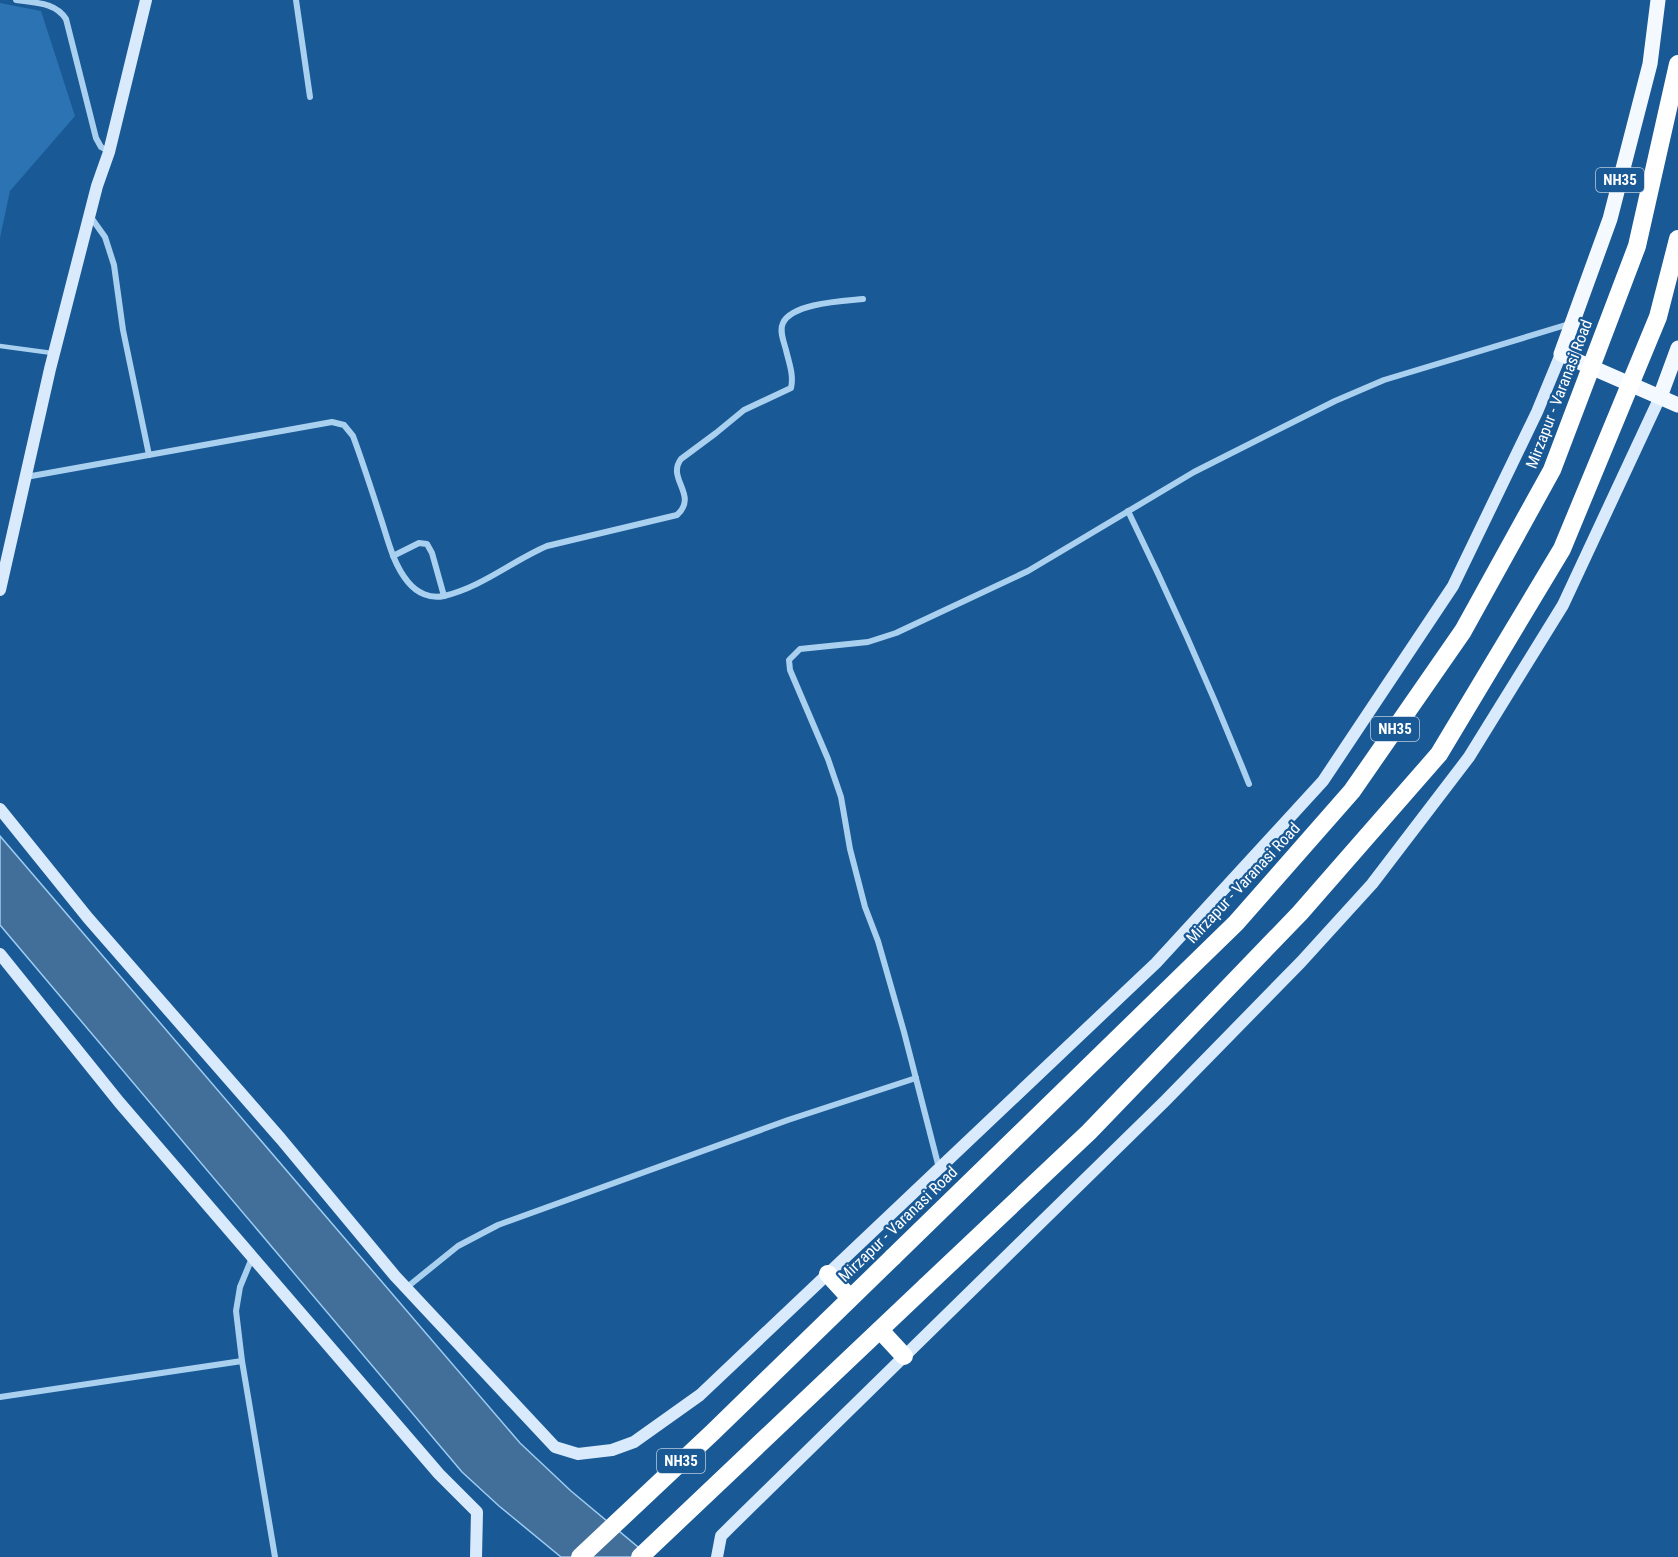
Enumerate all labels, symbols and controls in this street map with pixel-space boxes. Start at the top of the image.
road number: NH35 [1596,168,1644,192]
street label: Mirzapur - Varanasi Road [1522,317,1596,471]
road number: NH35 [1371,717,1419,741]
street label: Mirzapur - Varanasi Road [1182,819,1304,947]
street label: Mirzapur - Varanasi Road [835,1162,961,1286]
road number: NH35 [657,1449,705,1473]

